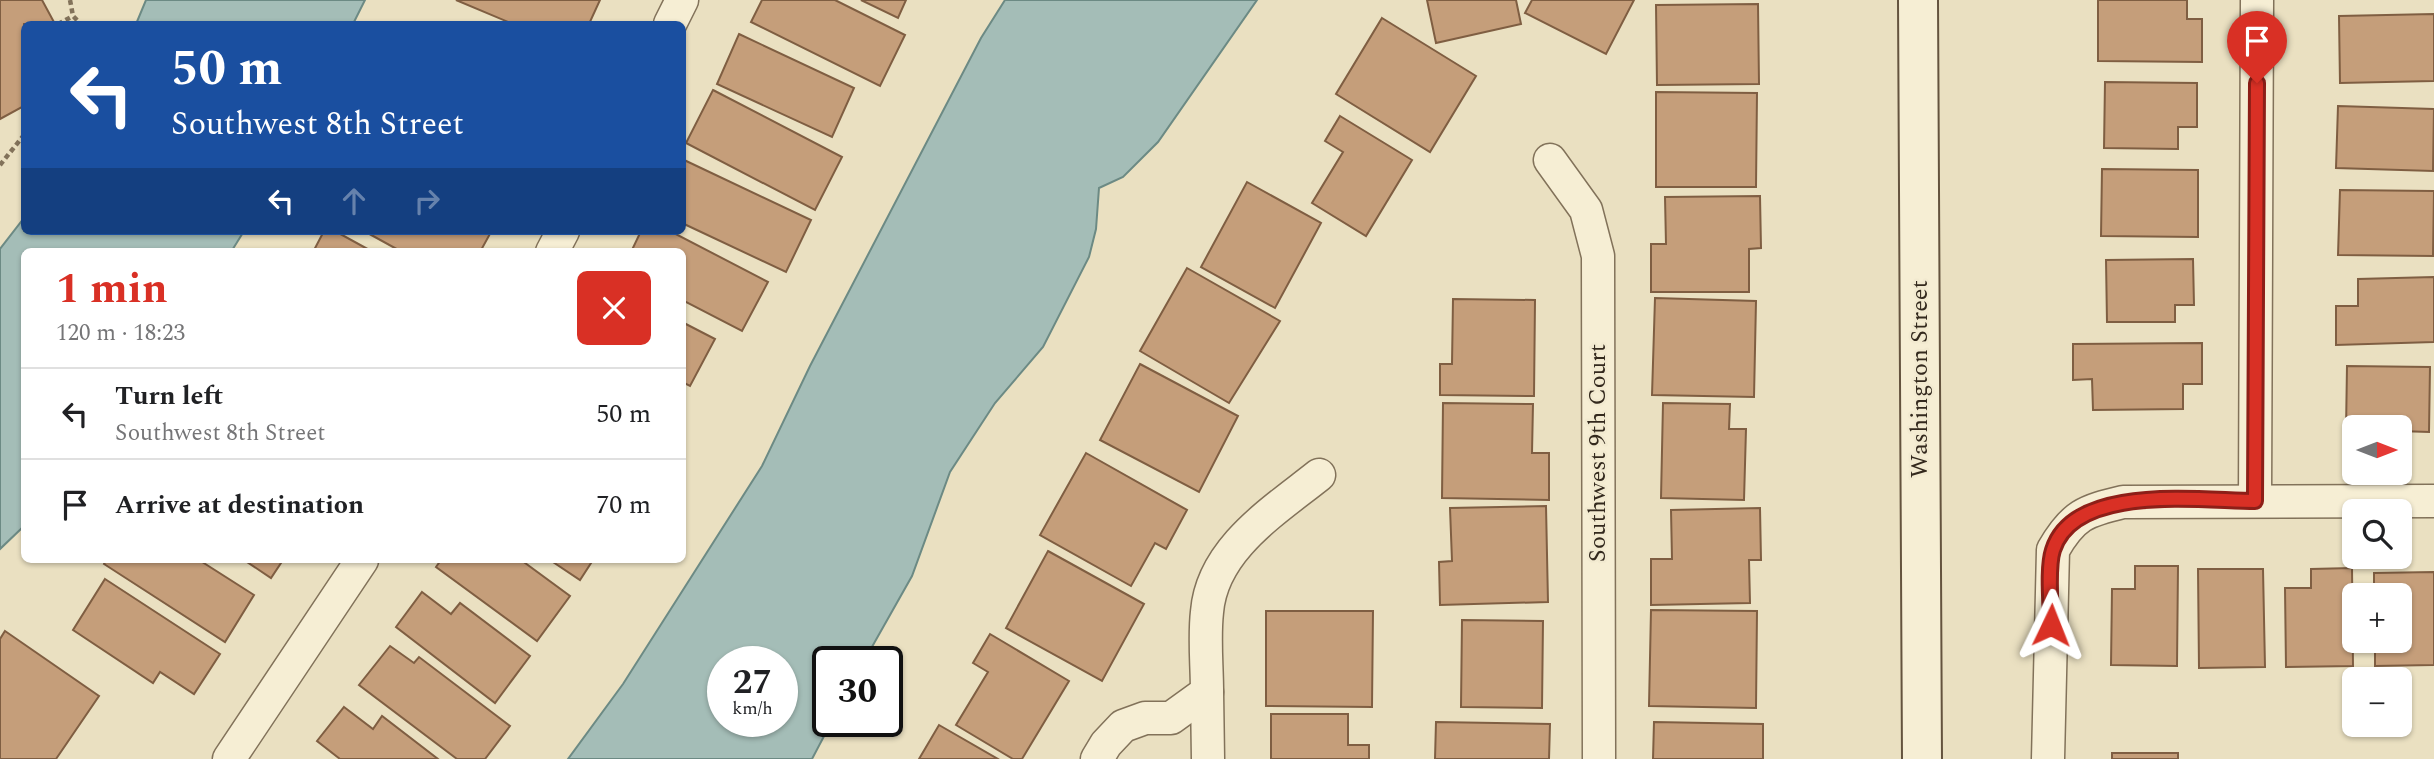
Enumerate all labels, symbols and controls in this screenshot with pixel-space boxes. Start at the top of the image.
pin [2227,11,2287,83]
icon: arrive [2238,22,2276,60]
text: 50 m [171,32,282,107]
icon: left [56,49,147,140]
text: Southwest 8th Street [171,100,464,149]
icon: left [262,182,300,220]
icon: ahead [335,182,373,220]
icon: right [408,182,446,220]
text: 1 min [56,258,168,321]
button: close [577,271,651,345]
street label: Washington Street [1902,280,1938,478]
text: 120 m · 18:23 [56,316,185,351]
street label: Southwest 9th Court [1580,344,1616,562]
text: Turn left [115,376,223,416]
text: 50 m [596,394,651,434]
icon: left [56,395,94,433]
north arrow [2342,415,2412,485]
map controls [2342,415,2412,737]
text: Southwest 8th Street [115,416,325,451]
text: Arrive at destination [115,485,364,525]
text: 70 m [596,485,651,525]
icon: arrive [56,486,94,524]
button: search [2342,499,2412,569]
button: + [2342,583,2412,653]
position arrow [2014,588,2088,662]
speed limit sign: 30 [812,646,903,737]
text: 27 [733,656,772,709]
button: − [2342,667,2412,737]
text: km/h [732,695,773,722]

